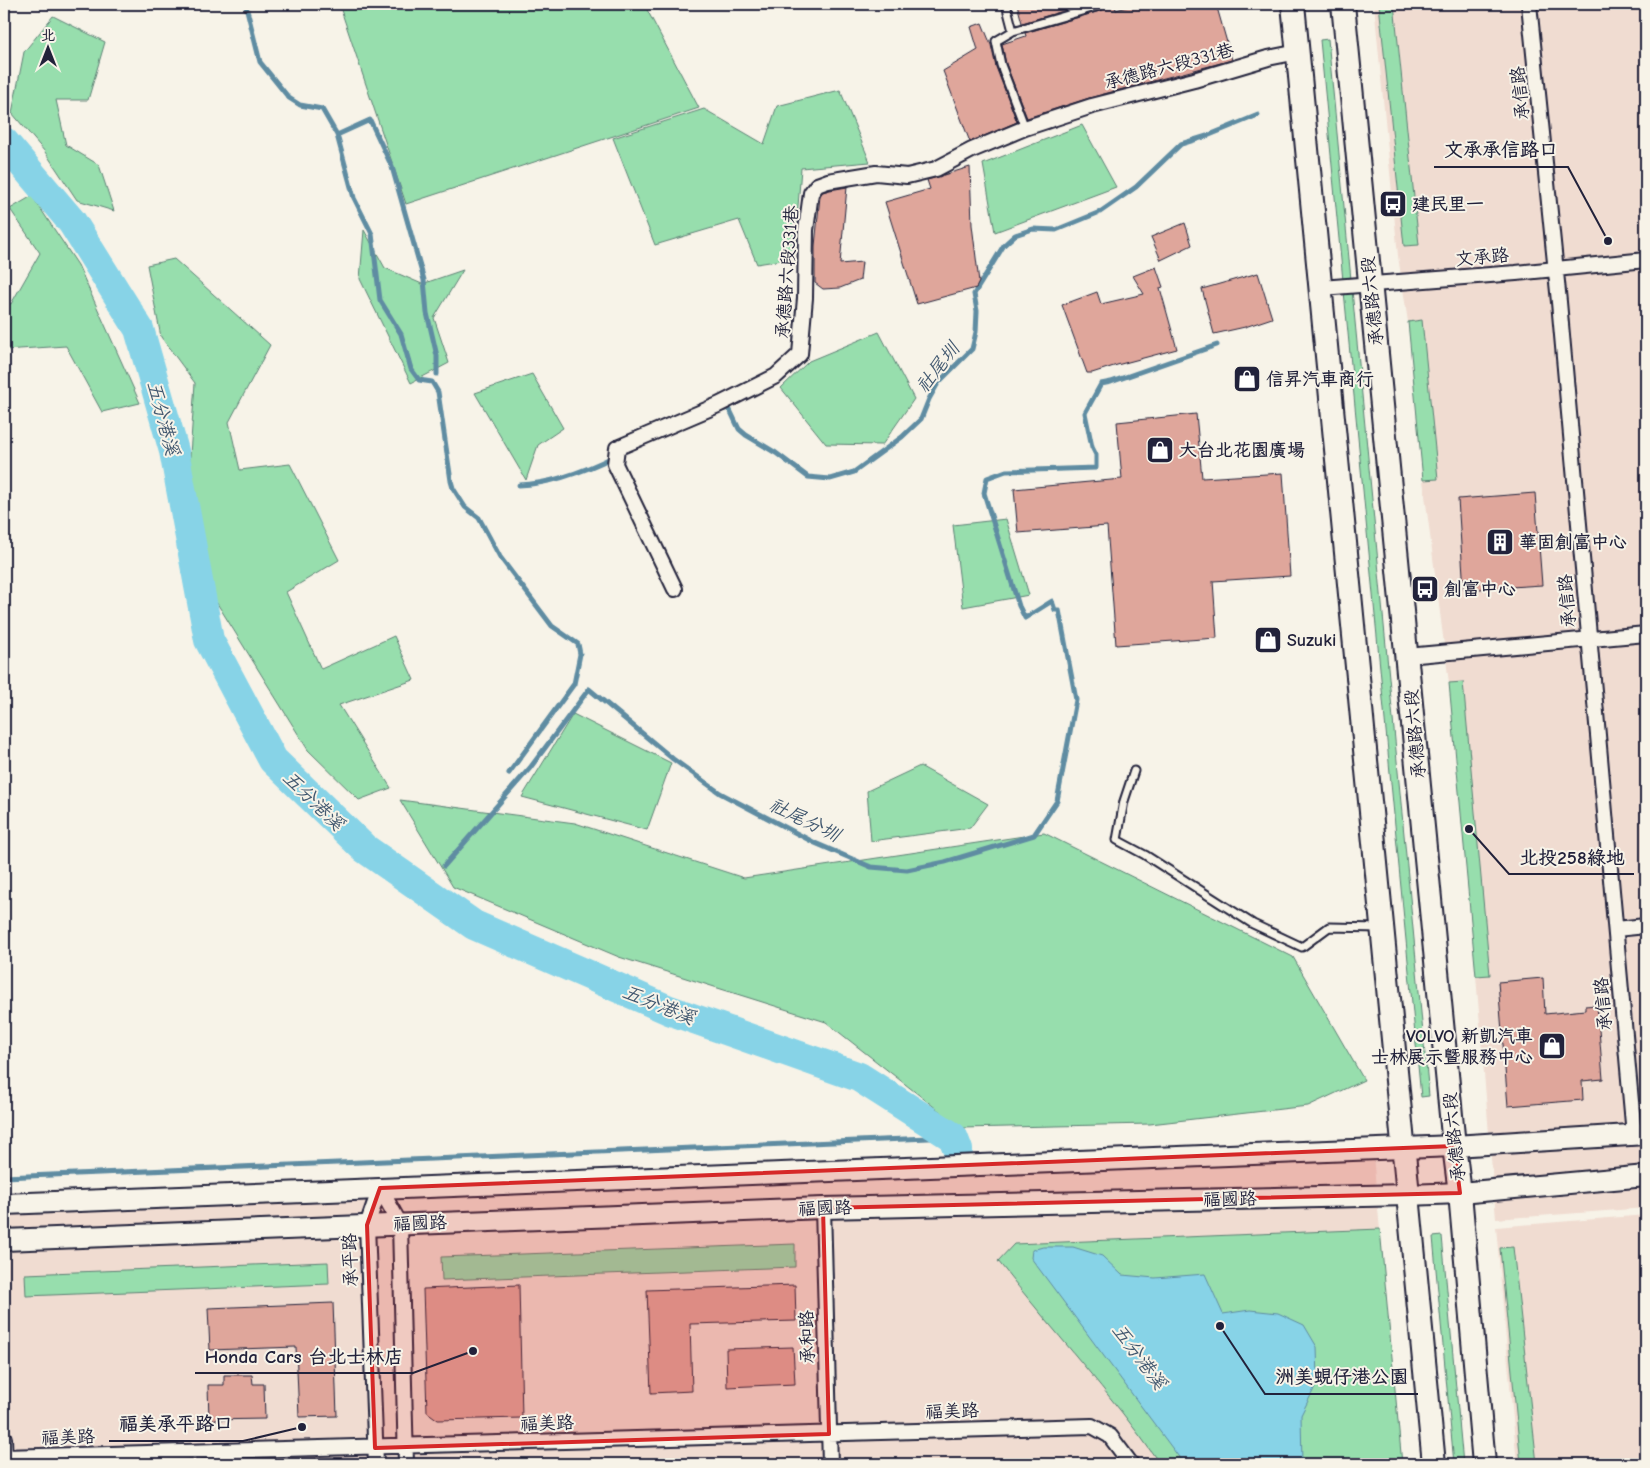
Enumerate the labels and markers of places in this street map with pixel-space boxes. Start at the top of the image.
callout: 文承承信路口 [1434,133,1568,167]
bus stop icon: 建民里一 [1378,189,1408,219]
place label: 建民里一 [1412,194,1484,215]
shop icon: 信昇汽車商行 [1232,364,1262,394]
place label: 信昇汽車商行 [1266,369,1374,390]
shop icon: 大台北花園廣場 [1145,435,1175,465]
place label: 大台北花園廣場 [1179,440,1305,461]
building icon: 華固創富中心 [1485,527,1515,557]
place label: 華固創富中心 [1519,532,1627,553]
bus stop icon: 創富中心 [1410,574,1440,604]
place label: 創富中心 [1444,579,1516,600]
shop icon: Suzuki [1253,625,1283,655]
place label: Suzuki [1287,630,1336,651]
callout: 北投258綠地 [1509,840,1634,874]
place label: VOLVO 新凱汽車 士林展示暨服務中心 [1371,1026,1533,1068]
shop icon: VOLVO 新凱汽車 士林展示暨服務中心 [1537,1031,1567,1061]
callout: Honda Cars 台北士林店 [195,1339,413,1373]
callout: 洲美蜆仔港公園 [1265,1360,1418,1394]
callout: 福美承平路口 [109,1407,243,1441]

